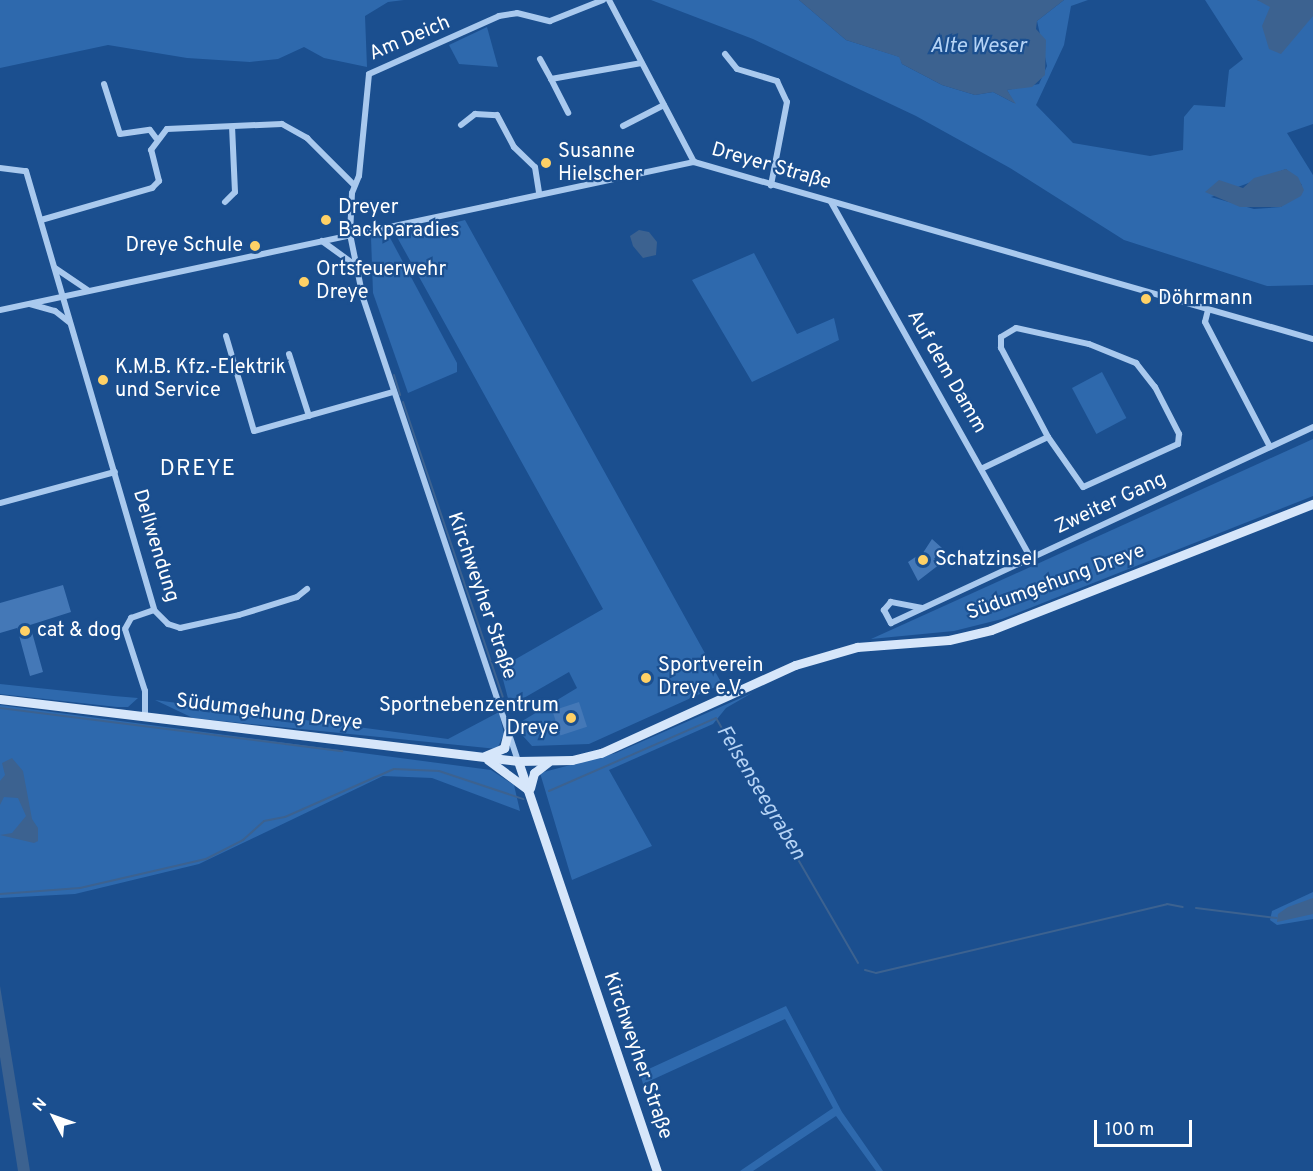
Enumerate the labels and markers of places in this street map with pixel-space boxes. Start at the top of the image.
place label: Susanne Hielscher [558,140,643,187]
marker: Susanne Hielscher [539,156,553,170]
place label: Dreyer Backparadies [338,196,460,243]
marker: Dreyer Backparadies [319,213,333,227]
place label: Dreye Schule [126,234,243,258]
marker: Dreye Schule [248,239,262,253]
place label: Ortsfeuerwehr Dreye [316,258,446,305]
marker: Ortsfeuerwehr Dreye [297,275,311,289]
place label: Döhrmann [1158,287,1253,311]
marker: Döhrmann [1139,292,1153,306]
place label: K.M.B. Kfz.-Elektrik und Service [115,356,286,403]
marker: K.M.B. Kfz.-Elektrik und Service [96,373,110,387]
place label: Schatzinsel [935,548,1037,572]
marker: Schatzinsel [916,553,930,567]
place label: cat & dog [37,619,121,643]
marker: cat & dog [18,624,32,638]
place label: Sportverein Dreye e.V. [658,654,763,701]
marker: Sportverein Dreye e.V. [639,671,653,685]
place label: Sportnebenzentrum Dreye [379,694,559,741]
marker: Sportnebenzentrum Dreye [564,711,578,725]

